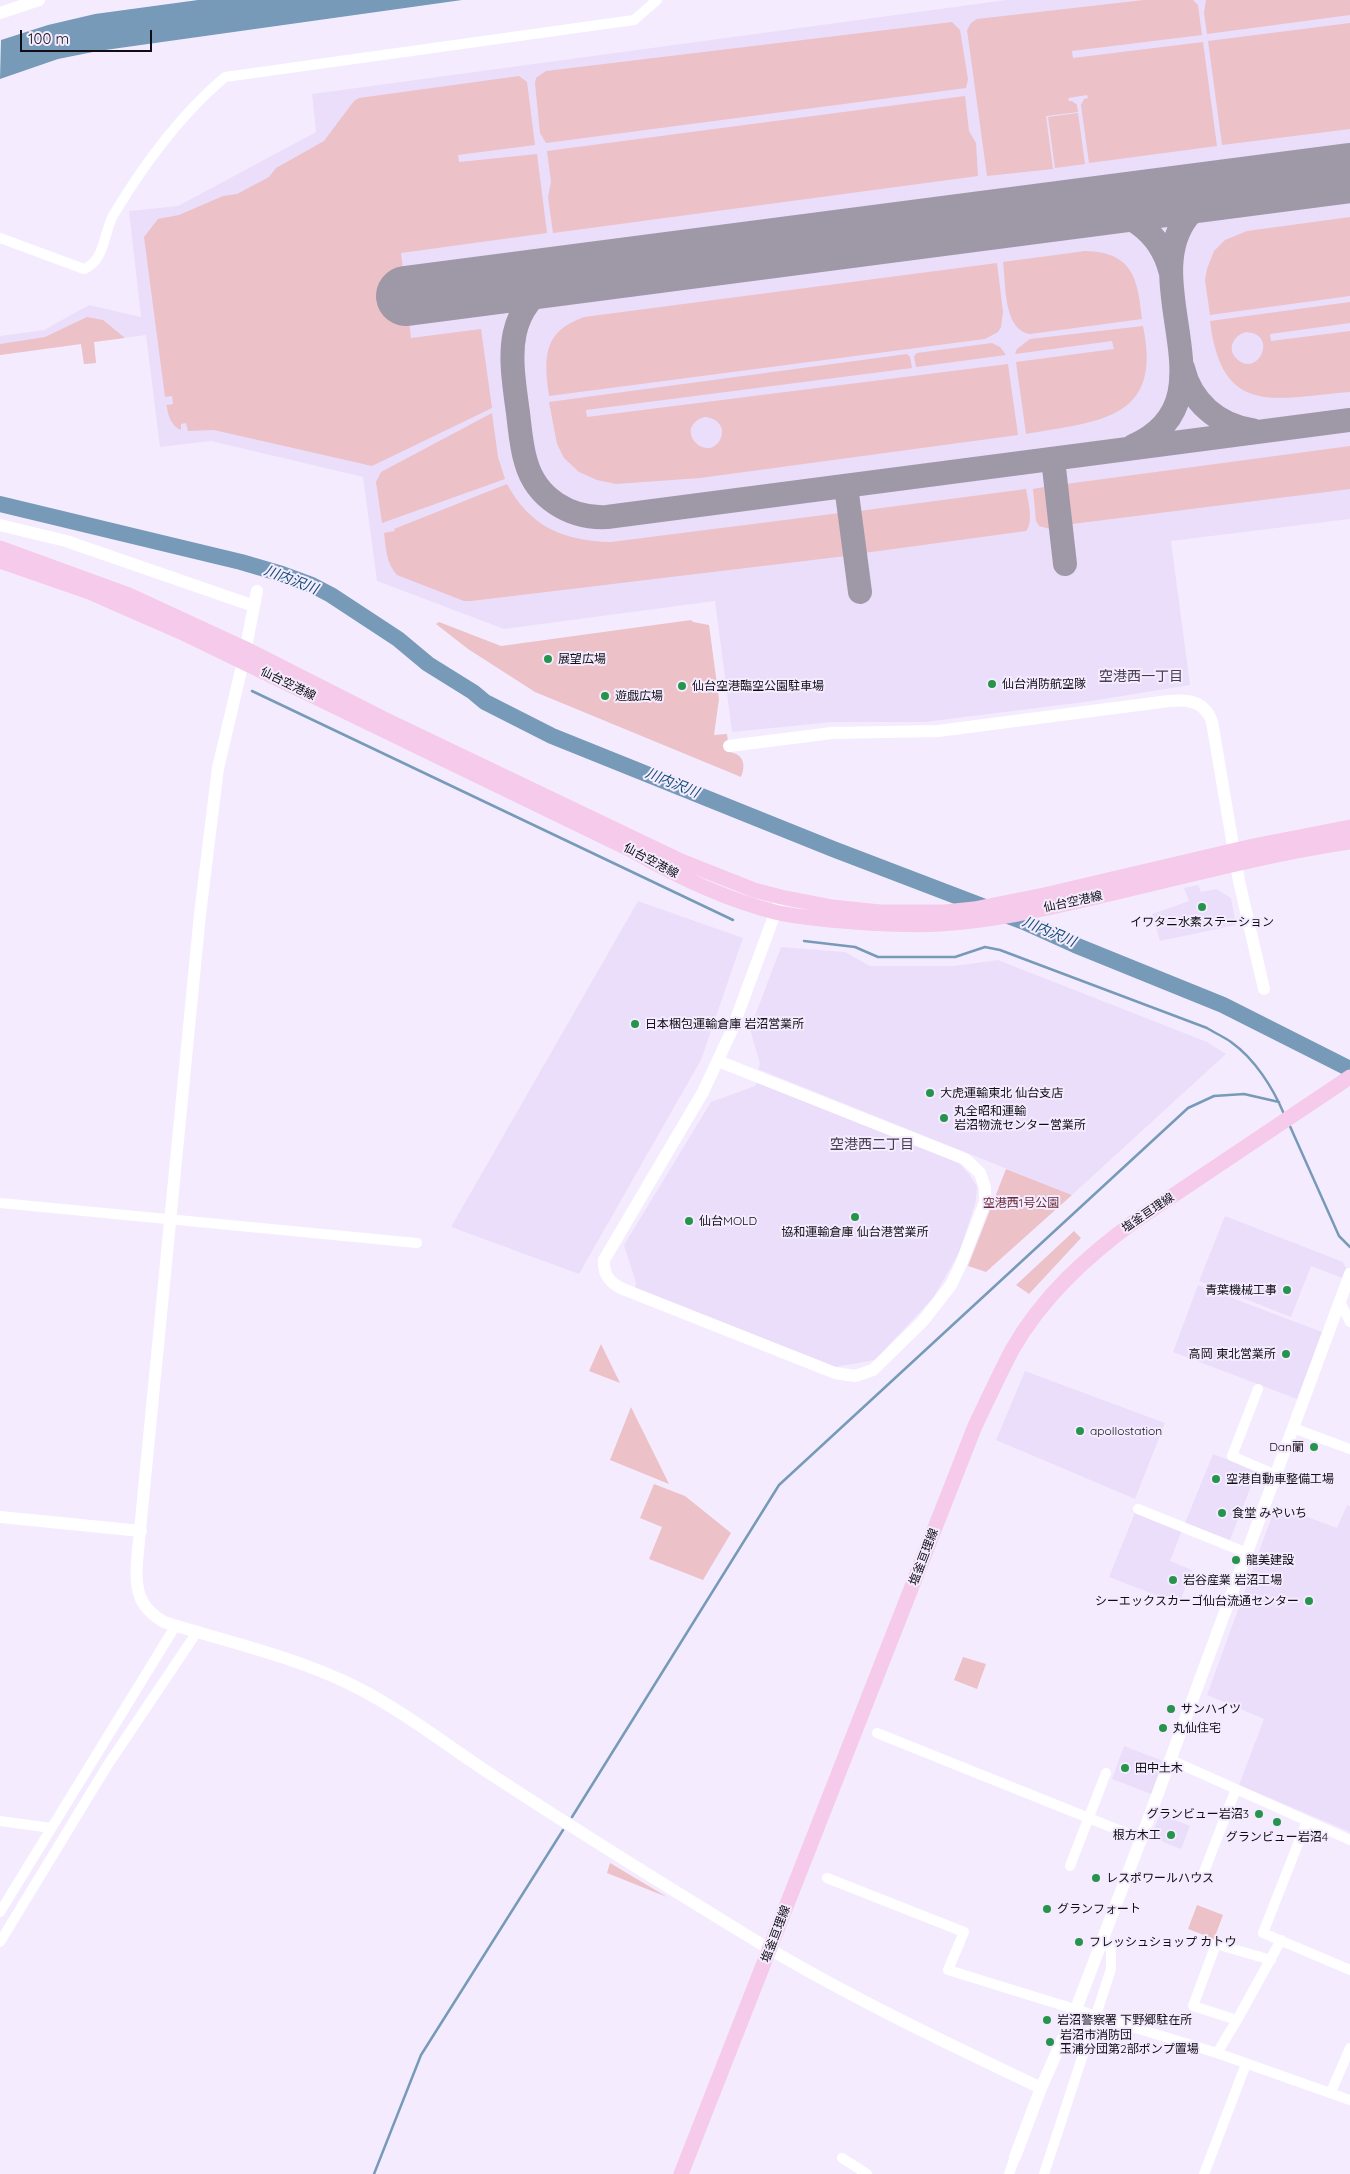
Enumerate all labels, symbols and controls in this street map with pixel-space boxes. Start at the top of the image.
scale bar [22,20,155,52]
text: 100 m [28,29,69,48]
water label: 川内沢川 [262,562,320,598]
place label: 展望広場 [558,652,606,666]
marker: 展望広場 [542,653,554,665]
street label: 仙台空港線 [258,664,318,704]
district label: 空港西一丁目 [1099,669,1183,685]
place label: 仙台消防航空隊 [1002,677,1086,691]
marker: 仙台消防航空隊 [986,678,998,690]
place label: 仙台空港臨空公園駐車場 [692,679,824,693]
marker: 仙台空港臨空公園駐車場 [676,680,688,692]
place label: 遊戯広場 [615,689,663,703]
marker: 遊戯広場 [599,690,611,702]
water label: 川内沢川 [643,765,701,801]
street label: 仙台空港線 [621,841,681,881]
street label: 仙台空港線 [1042,889,1104,915]
marker: イワタニ水素ステーション [1196,901,1208,913]
water label: 川内沢川 [1020,913,1078,951]
place label: イワタニ水素ステーション [1130,915,1274,929]
place label: 日本梱包運輸倉庫 岩沼営業所 [645,1017,804,1031]
marker: 日本梱包運輸倉庫 岩沼営業所 [629,1018,641,1030]
place label: 大虎運輸東北 仙台支店 [940,1086,1063,1100]
marker: 大虎運輸東北 仙台支店 [924,1087,936,1099]
place label: 丸全昭和運輸 岩沼物流センター営業所 [954,1104,1086,1132]
marker: 丸全昭和運輸 岩沼物流センター営業所 [938,1112,950,1124]
district label: 空港西二丁目 [830,1137,914,1153]
street label: 塩釜亘理線 [1119,1190,1177,1236]
park label: 空港西1号公園 [983,1196,1059,1210]
marker: 協和運輸倉庫 仙台港営業所 [849,1211,861,1223]
place label: 仙台MOLD [699,1214,757,1228]
marker: 仙台MOLD [683,1215,695,1227]
place label: 協和運輸倉庫 仙台港営業所 [781,1225,929,1239]
place label: 青葉機械工事 [1205,1283,1277,1297]
marker: 青葉機械工事 [1281,1284,1293,1296]
place label: 高岡 東北営業所 [1189,1347,1276,1361]
marker: 高岡 東北営業所 [1280,1348,1292,1360]
place label: apollostation [1090,1424,1162,1438]
marker: apollostation [1074,1425,1086,1437]
place label: Dan蘭 [1269,1440,1304,1454]
marker: Dan蘭 [1308,1441,1320,1453]
place label: 空港自動車整備工場 [1226,1472,1334,1486]
marker: 空港自動車整備工場 [1210,1473,1222,1485]
place label: 食堂 みやいち [1232,1506,1307,1520]
marker: 食堂 みやいち [1216,1507,1228,1519]
street label: 塩釜亘理線 [907,1526,941,1588]
place label: 龍美建設 [1246,1553,1294,1567]
marker: 龍美建設 [1230,1554,1242,1566]
place label: 岩谷産業 岩沼工場 [1183,1573,1282,1587]
marker: 岩谷産業 岩沼工場 [1167,1574,1179,1586]
place label: シーエックスカーゴ仙台流通センター [1095,1594,1299,1608]
marker: シーエックスカーゴ仙台流通センター [1303,1595,1315,1607]
place label: サンハイツ [1181,1702,1241,1716]
marker: サンハイツ [1165,1703,1177,1715]
place label: 丸仙住宅 [1173,1721,1221,1735]
marker: 丸仙住宅 [1157,1722,1169,1734]
place label: 田中土木 [1135,1761,1183,1775]
marker: 田中土木 [1119,1762,1131,1774]
place label: グランビュー岩沼3 [1147,1807,1249,1821]
marker: グランビュー岩沼3 [1253,1808,1265,1820]
marker: グランビュー岩沼4 [1271,1816,1283,1828]
place label: 根方木工 [1113,1828,1161,1842]
marker: 根方木工 [1165,1829,1177,1841]
place label: グランビュー岩沼4 [1226,1830,1328,1844]
place label: レスポワールハウス [1106,1871,1214,1885]
marker: レスポワールハウス [1090,1872,1102,1884]
place label: グランフォート [1057,1902,1141,1916]
street label: 塩釜亘理線 [759,1903,793,1965]
marker: グランフォート [1041,1903,1053,1915]
place label: フレッシュショップ カトウ [1089,1935,1236,1949]
marker: フレッシュショップ カトウ [1073,1936,1085,1948]
place label: 岩沼警察署 下野郷駐在所 [1057,2013,1192,2027]
marker: 岩沼警察署 下野郷駐在所 [1041,2014,1053,2026]
place label: 岩沼市消防団 玉浦分団第2部ポンプ置場 [1060,2028,1199,2056]
marker: 岩沼市消防団 玉浦分団第2部ポンプ置場 [1044,2036,1056,2048]

